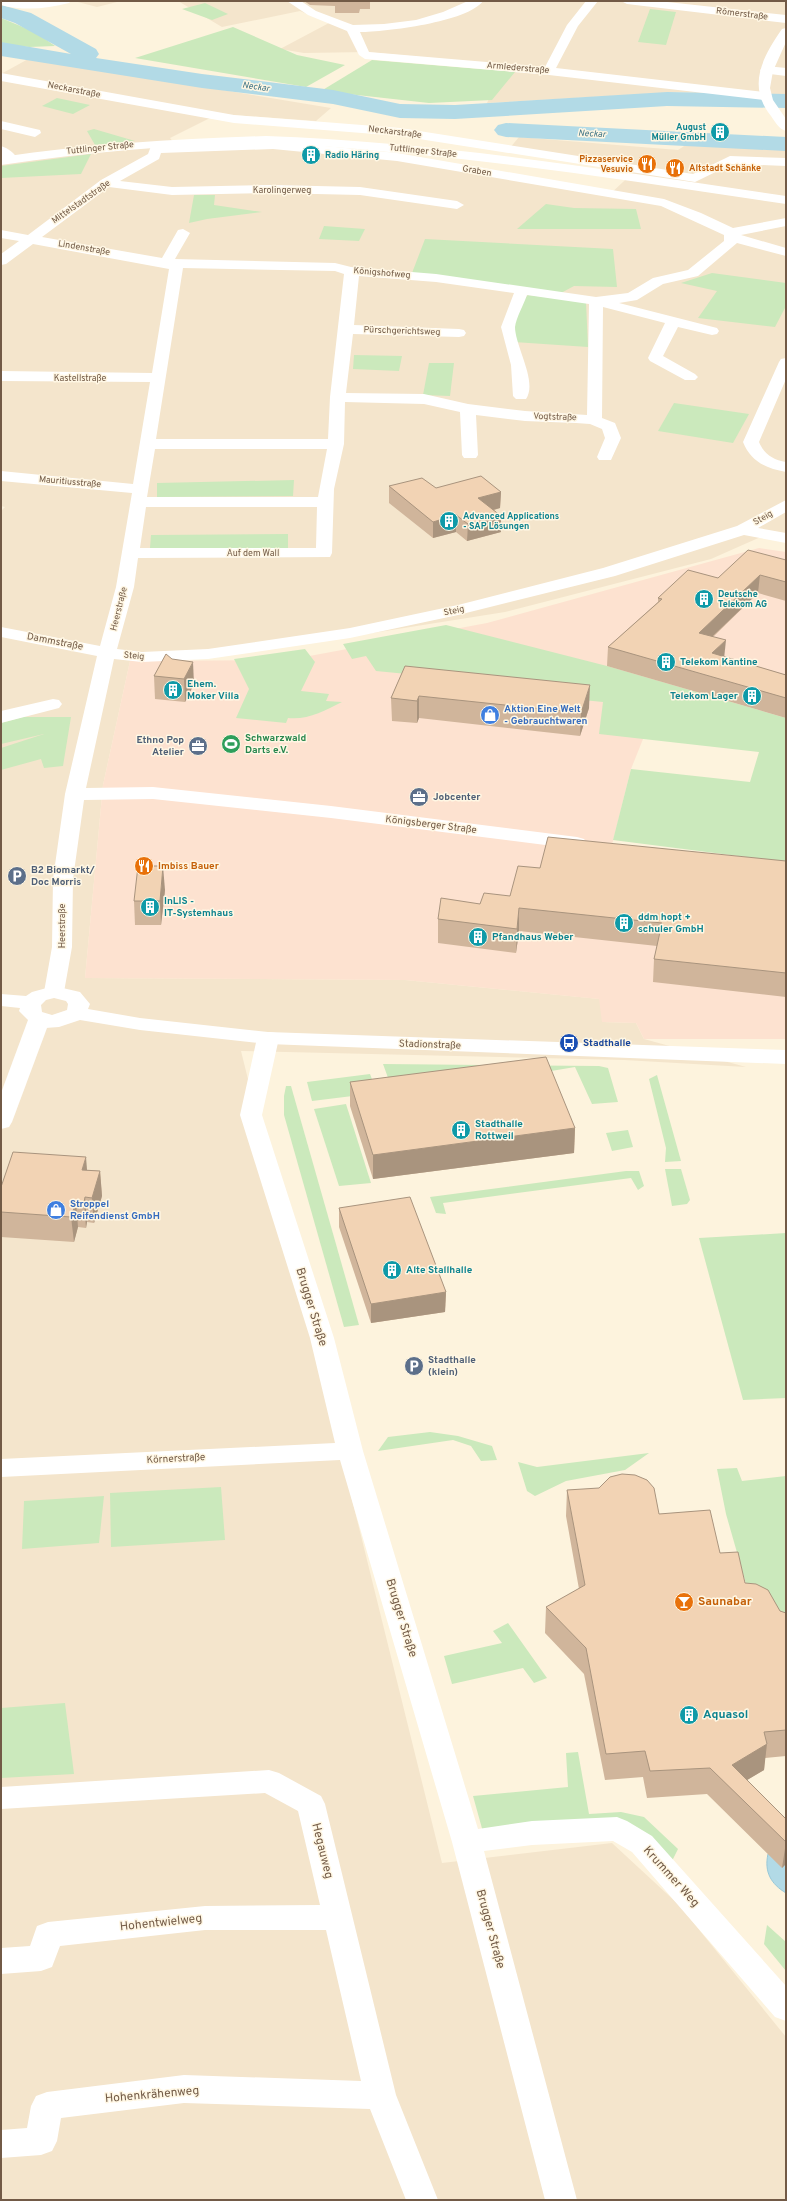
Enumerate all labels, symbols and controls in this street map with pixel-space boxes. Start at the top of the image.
street label: Römerstraße [715,5,769,23]
street label: Armlederstraße [486,60,550,76]
street label: Neckarstraße [47,79,102,101]
water label: Neckar [242,80,272,95]
building icon: August Müller GmbH [709,121,731,143]
place label: August Müller GmbH [651,122,706,143]
street label: Neckarstraße [368,123,422,141]
water label: Neckar [578,128,608,140]
street label: Tuttlinger Straße [66,139,135,157]
street label: Tuttlinger Straße [389,142,458,160]
building icon: Radio Häring [300,144,322,166]
place label: Radio Häring [325,150,379,161]
restaurant icon: Pizzaservice Vesuvio [636,153,658,175]
place label: Pizzaservice Vesuvio [579,154,633,175]
restaurant icon: Altstadt Schänke [664,157,686,179]
street label: Graben [462,163,492,179]
place label: Altstadt Schänke [689,163,761,174]
street label: Mittelstadtstraße [50,178,113,226]
street label: Karolingerweg [253,185,311,196]
street label: Lindenstraße [57,238,111,258]
street label: Königshofweg [353,265,411,281]
street label: Pürschgerichtsweg [363,324,441,338]
street label: Kastellstraße [54,373,106,384]
street label: Vogtstraße [533,411,577,423]
street label: Mauritiusstraße [38,474,102,490]
street label: Steig [751,508,775,528]
building icon: Advanced Applications - SAP Lösungen [438,510,460,532]
place label: Advanced Applications - SAP Lösungen [463,511,559,532]
street label: Auf dem Wall [227,548,279,559]
street label: Heerstraße [108,586,130,632]
building icon: Deutsche Telekom AG [693,588,715,610]
place label: Deutsche Telekom AG [718,589,767,610]
street label: Steig [443,603,465,619]
street label: Dammstraße [26,630,84,654]
street label: Steig [123,650,145,662]
building icon: Telekom Kantine [655,651,677,673]
place label: Telekom Kantine [680,656,758,669]
place label: Ehem. Moker Villa [187,678,239,703]
building icon: Ehem. Moker Villa [162,679,184,701]
building icon: Telekom Lager [741,685,763,707]
place label: Telekom Lager [670,690,739,703]
place label: Aktion Eine Welt - Gebrauchtwaren [504,703,588,728]
shop icon: Aktion Eine Welt - Gebrauchtwaren [479,704,501,726]
place label: Schwarzwald Darts e.V. [245,732,306,757]
sports icon: Schwarzwald Darts e.V. [220,733,242,755]
place label: Ethno Pop Atelier [136,734,185,759]
office icon: Ethno Pop Atelier [187,735,209,757]
office icon: Jobcenter [408,786,430,808]
place label: Jobcenter [433,791,481,804]
street label: Königsberger Straße [385,813,477,837]
restaurant icon: Imbiss Bauer [133,855,155,877]
place label: Imbiss Bauer [158,860,220,873]
place label: B2 Biomarkt/ Doc Morris [31,864,96,889]
parking icon: B2 Biomarkt/ Doc Morris [6,865,28,887]
place label: InLIS - IT-Systemhaus [164,895,233,920]
building icon: InLIS - IT-Systemhaus [139,896,161,918]
street label: Heerstraße [57,903,68,948]
place label: ddm hopt + schuler GmbH [638,911,704,936]
building icon: ddm hopt + schuler GmbH [613,912,635,934]
building icon: Pfandhaus Weber [467,926,489,948]
place label: Pfandhaus Weber [492,931,574,944]
bus stop icon: Stadthalle [558,1032,580,1054]
street label: Stadionstraße [399,1037,461,1053]
place label: Stadthalle [583,1037,631,1050]
place label: Stadthalle Rottweil [475,1118,523,1143]
building icon: Stadthalle Rottweil [450,1119,472,1141]
place label: Stroppel Reifendienst GmbH [70,1198,160,1223]
shop icon: Stroppel Reifendienst GmbH [45,1199,67,1221]
building icon: Alte Stallhalle [381,1259,403,1281]
place label: Alte Stallhalle [406,1264,473,1277]
street label: Brugger Straße [291,1266,331,1348]
place label: Stadthalle (klein) [428,1354,476,1379]
parking icon: Stadthalle (klein) [403,1355,425,1377]
street label: Körnerstraße [146,1451,206,1467]
street label: Brugger Straße [381,1577,421,1659]
bar icon: Saunabar [673,1591,695,1613]
place label: Saunabar [698,1594,752,1610]
building icon: Aquasol [678,1704,700,1726]
place label: Aquasol [703,1707,748,1723]
street label: Hegauweg [307,1821,337,1881]
street label: Krummer Weg [639,1843,703,1911]
street label: Brugger Straße [472,1888,508,1970]
street label: Hohentwielweg [119,1911,203,1935]
street label: Hohenkrähenweg [104,2083,200,2107]

